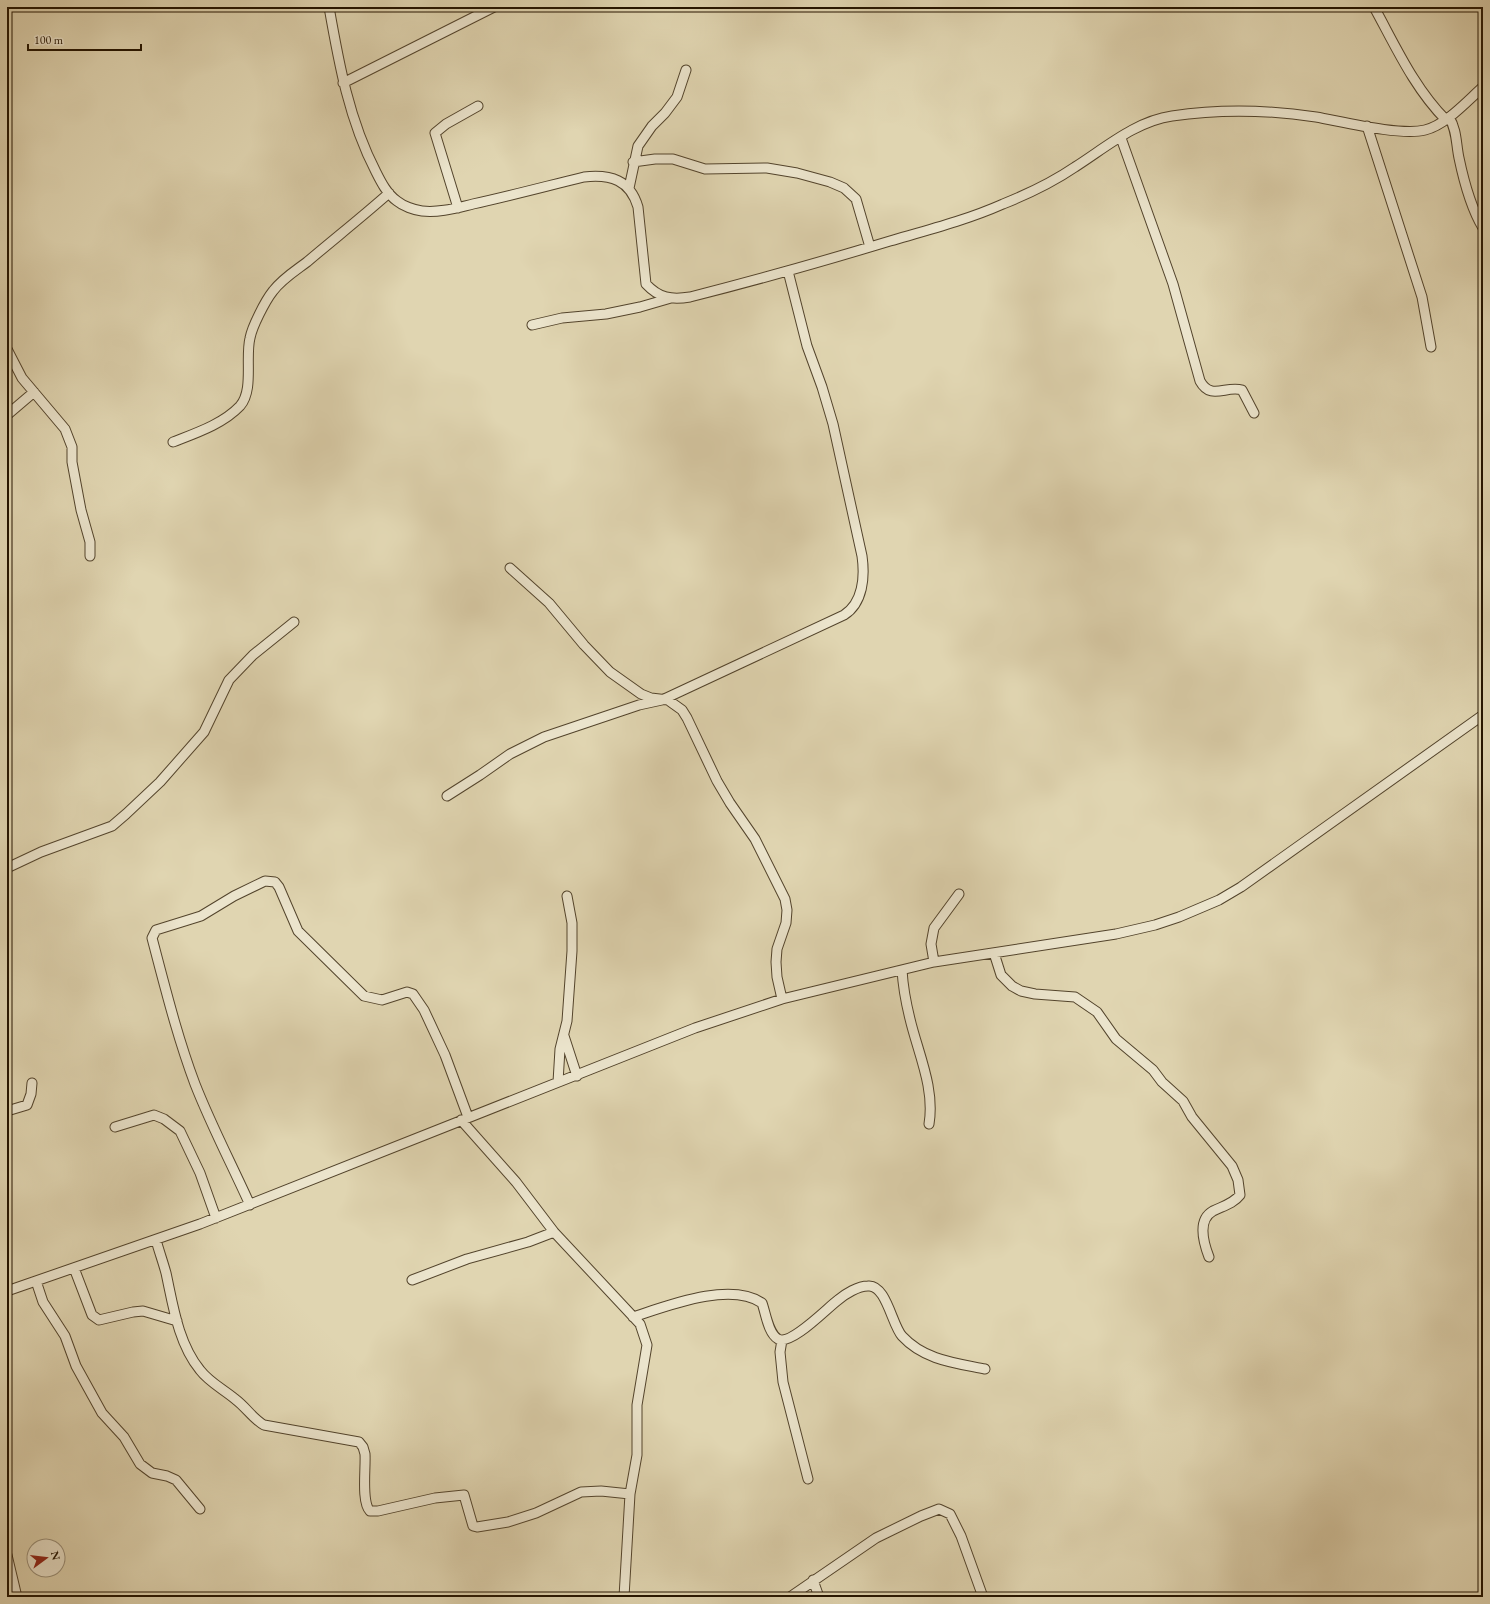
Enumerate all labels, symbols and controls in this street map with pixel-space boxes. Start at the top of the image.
scale bar [28,26,141,52]
text: 100 m [34,32,64,48]
north arrow [26,1538,66,1578]
text: N [48,1549,64,1562]

